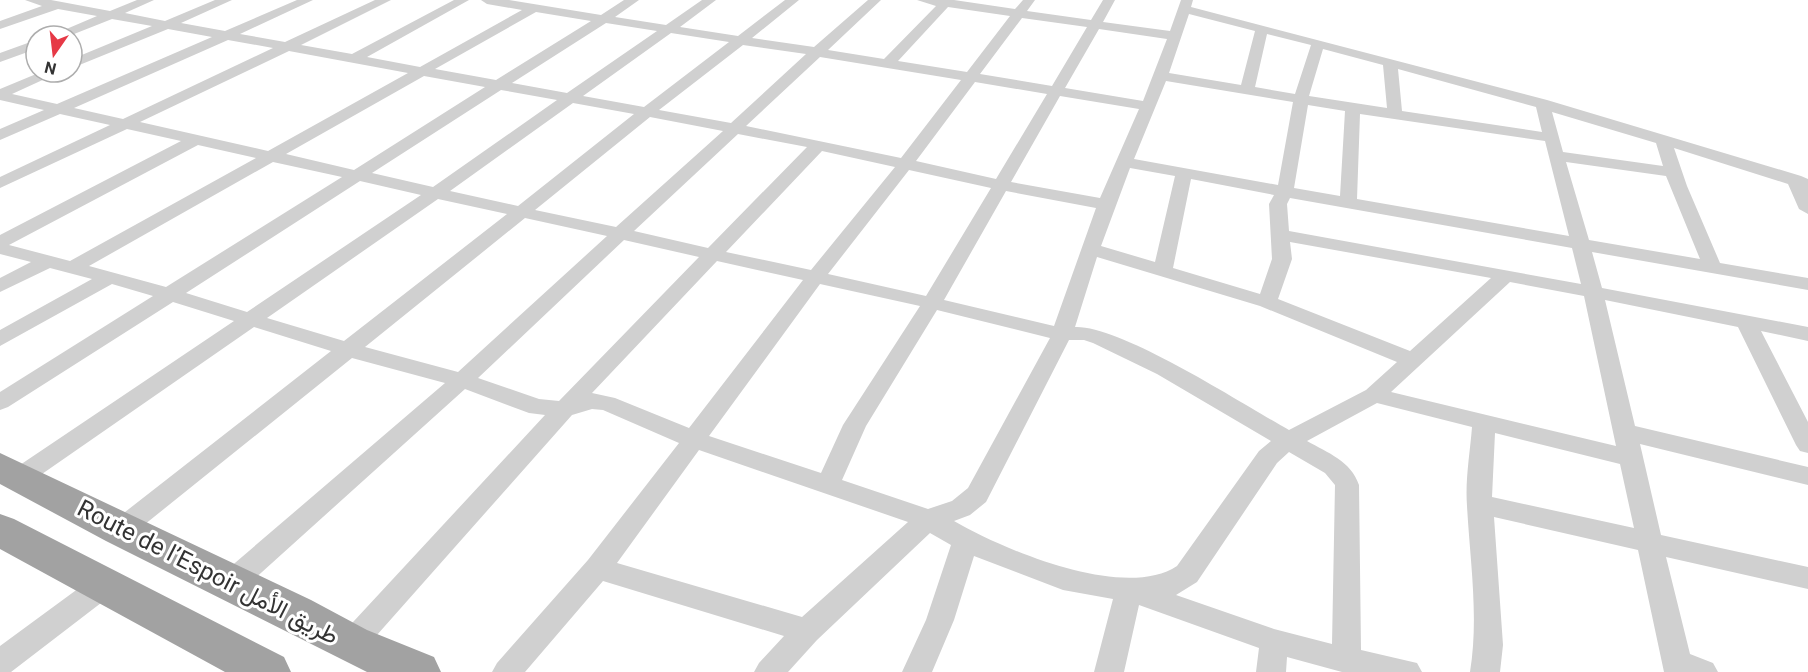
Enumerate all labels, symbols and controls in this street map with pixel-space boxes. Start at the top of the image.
north arrow [24,24,84,84]
text: N [43,57,58,79]
street label: Route de l’Espoir طريق الأمل [72,494,343,651]

